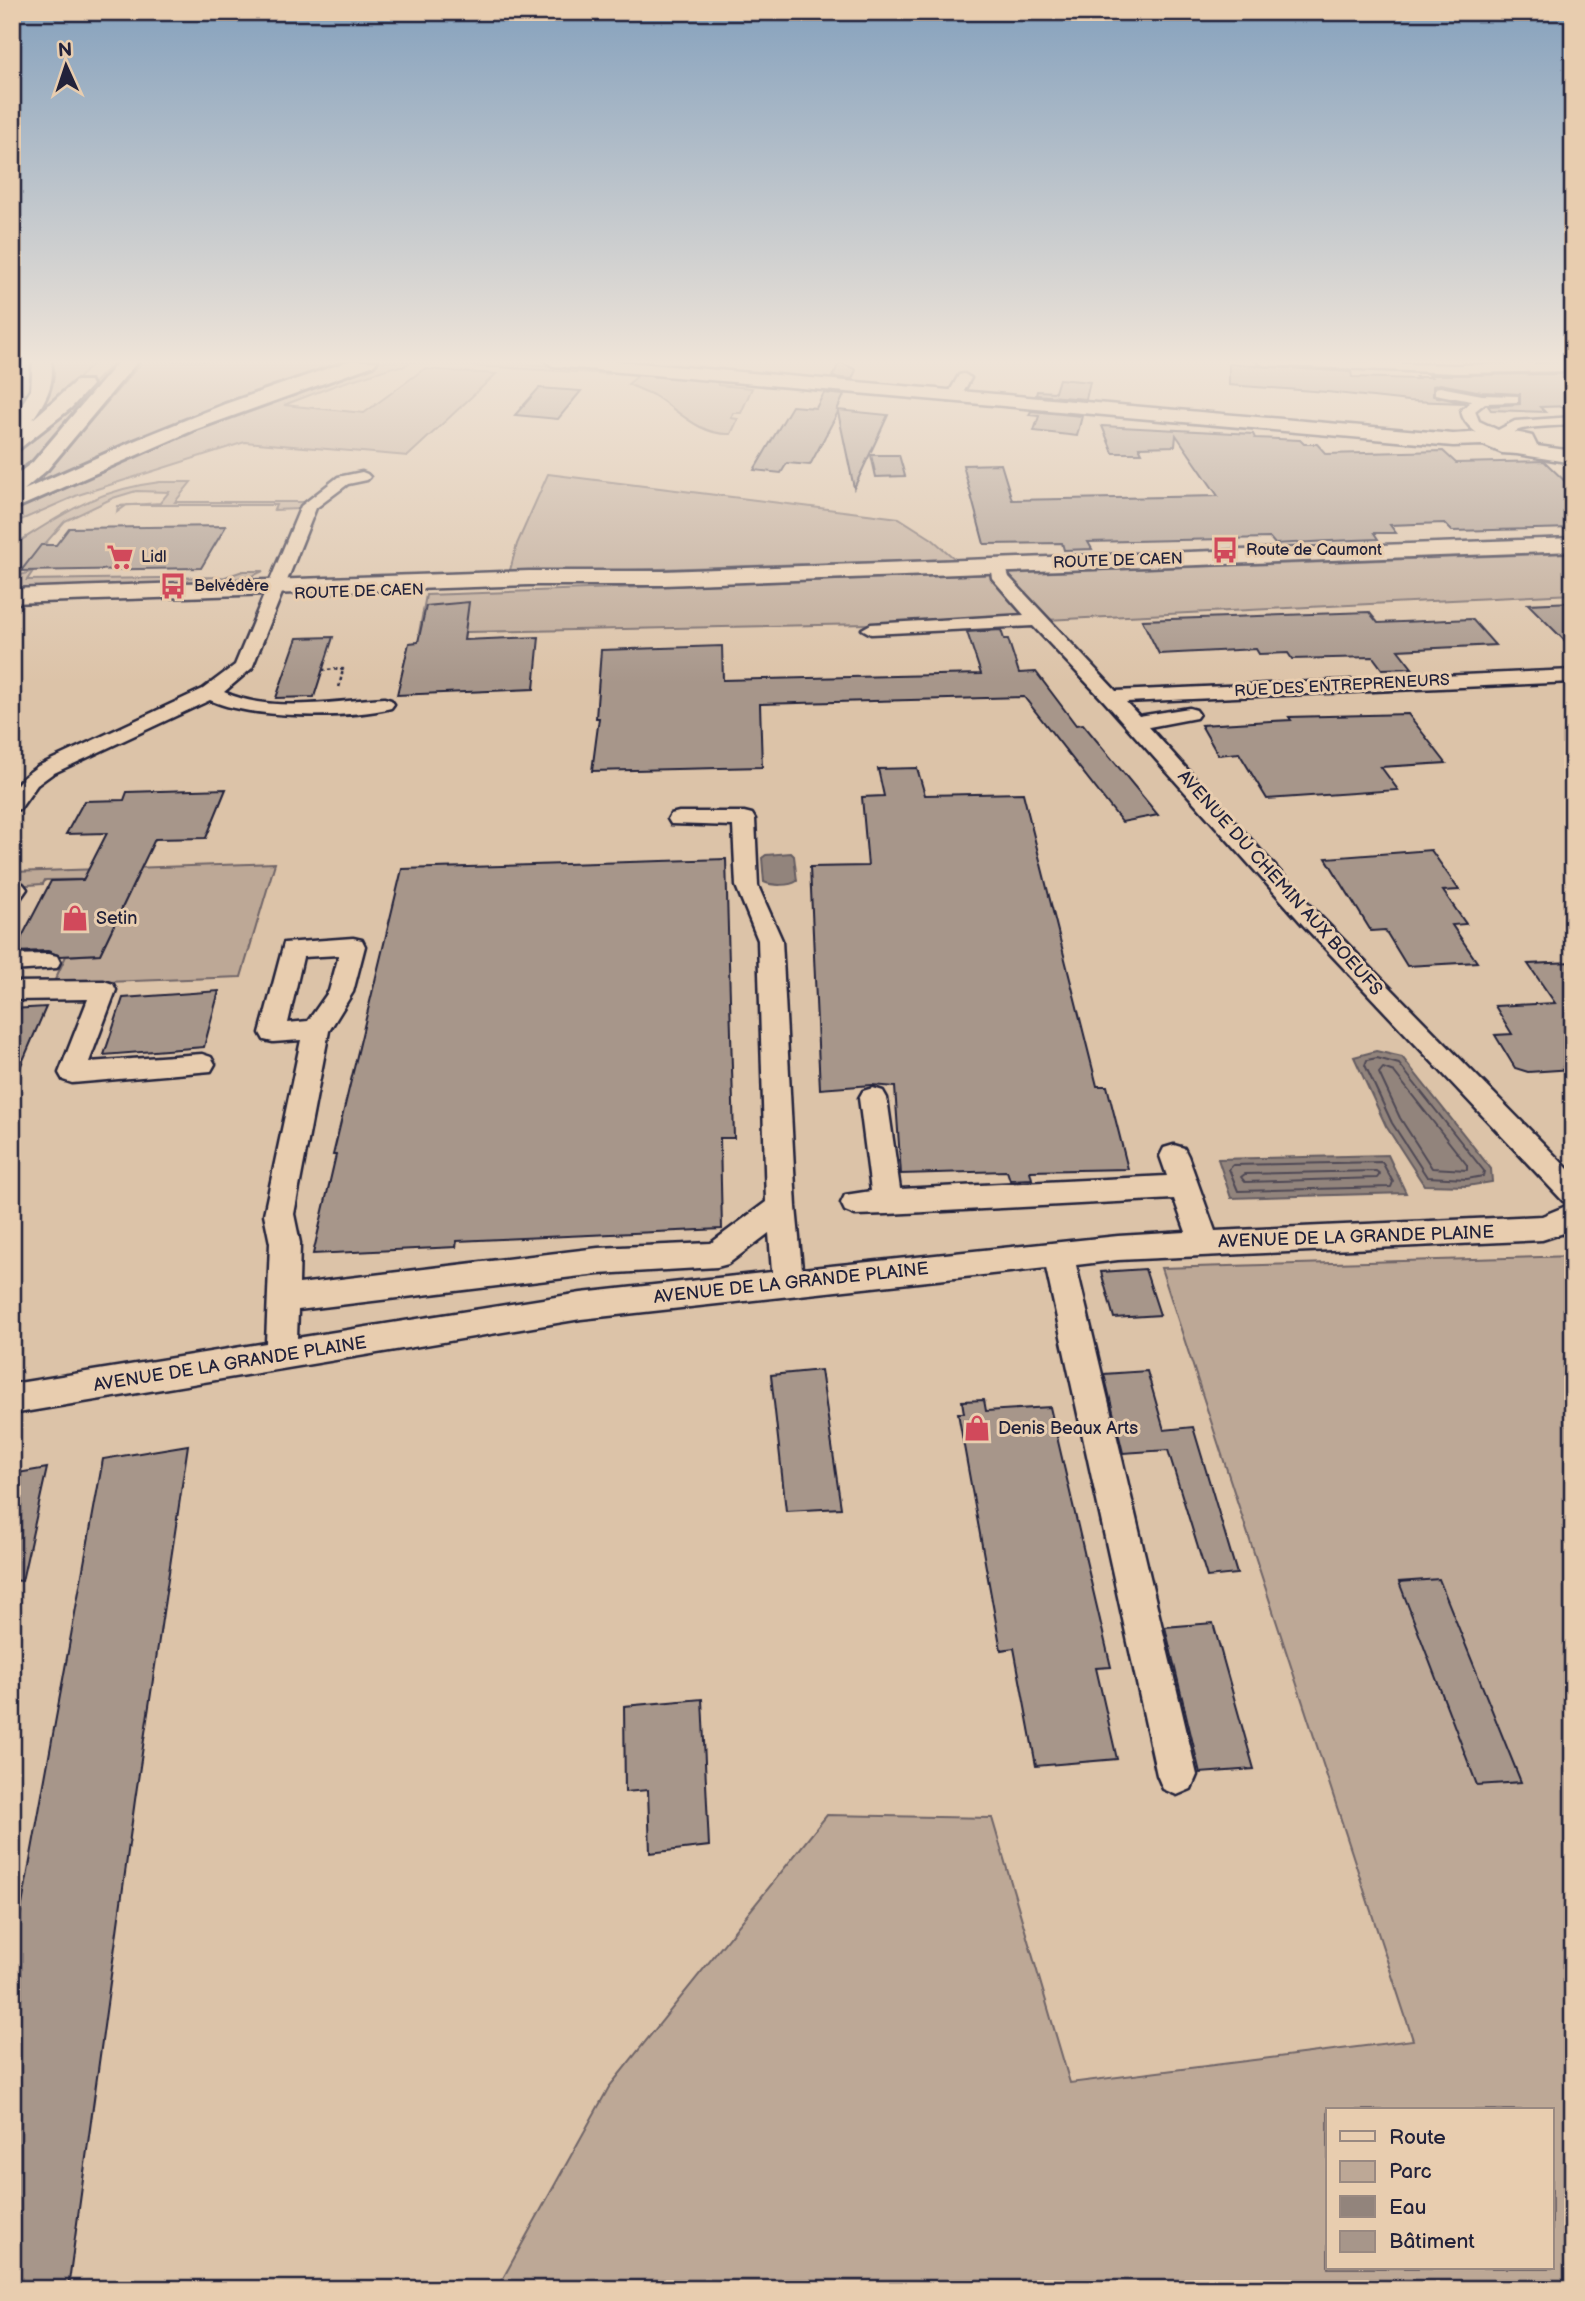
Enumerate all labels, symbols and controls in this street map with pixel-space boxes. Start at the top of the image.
north arrow [32,32,102,102]
text: N [57,39,73,62]
bus stop icon: Route de Caumont [1210,535,1240,565]
place label: Route de Caumont [1246,541,1382,560]
supermarket icon: Lidl [105,542,135,572]
place label: Lidl [141,548,167,567]
street label: ROUTE DE CAEN [1053,549,1183,573]
bus stop icon: Belvédère [158,571,188,601]
place label: Belvédère [194,577,269,596]
street label: ROUTE DE CAEN [294,580,424,604]
street label: RUE DES ENTREPRENEURS [1234,671,1450,701]
street label: AVENUE DU CHEMIN AUX BOEUFS [1173,766,1387,1000]
shop icon: Setin [60,903,90,933]
place label: Setin [96,908,137,929]
street label: AVENUE DE LA GRANDE PLAINE [1218,1222,1495,1252]
street label: AVENUE DE LA GRANDE PLAINE [653,1258,930,1308]
street label: AVENUE DE LA GRANDE PLAINE [92,1332,368,1396]
shop icon: Denis Beaux Arts [962,1413,992,1443]
place label: Denis Beaux Arts [998,1418,1138,1439]
legend [1326,2108,1554,2270]
text: Route [1389,2125,1446,2150]
text: Parc [1389,2159,1432,2184]
text: Eau [1389,2195,1426,2220]
text: Bâtiment [1389,2229,1475,2254]

